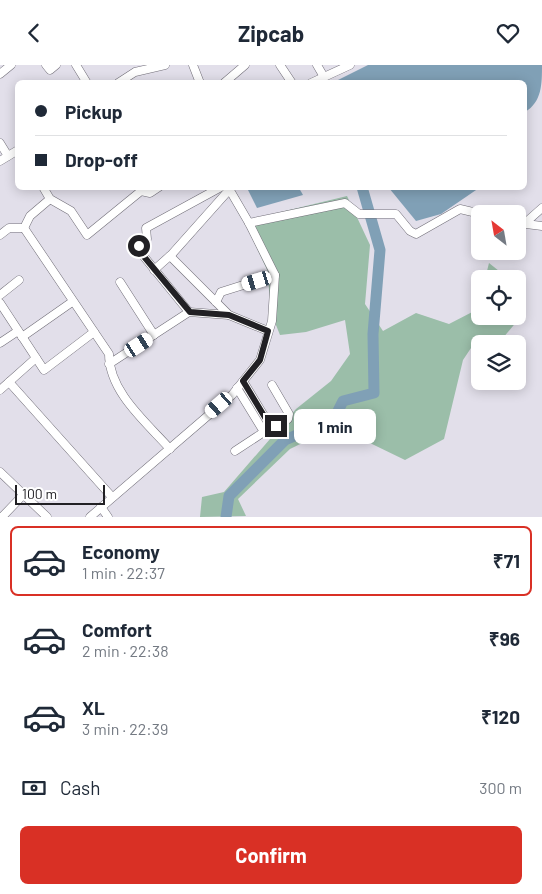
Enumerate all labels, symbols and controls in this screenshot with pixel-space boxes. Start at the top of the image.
icon: back [20,19,48,47]
icon: heart [494,19,522,47]
text: Zipcab [238,20,304,46]
text: Pickup [65,100,123,123]
text: Drop-off [65,148,138,171]
north arrow [471,205,526,260]
map controls [471,205,526,390]
route start [128,235,150,257]
car [240,269,273,293]
button: locate [471,270,526,325]
car [122,331,155,359]
button: layers [471,335,526,390]
car [202,389,235,421]
callout: 1 min [294,409,376,443]
route end [265,415,287,437]
text: 1 min [317,417,353,436]
scale bar [15,482,105,505]
text: 100 m [22,485,57,502]
icon: car [22,539,67,584]
text: Economy [82,540,160,563]
text: ₹71 [493,549,520,572]
text: 1 min · 22:37 [82,563,165,582]
icon: car [22,617,67,662]
text: Comfort [82,618,152,641]
text: ₹96 [489,627,520,650]
text: 2 min · 22:38 [82,641,169,660]
icon: car [22,695,67,740]
text: XL [82,696,105,719]
text: ₹120 [481,705,520,728]
text: 3 min · 22:39 [82,719,168,738]
icon: cash [20,774,48,802]
text: Cash [60,776,101,799]
text: 300 m [479,778,522,797]
button: Confirm [20,826,522,884]

